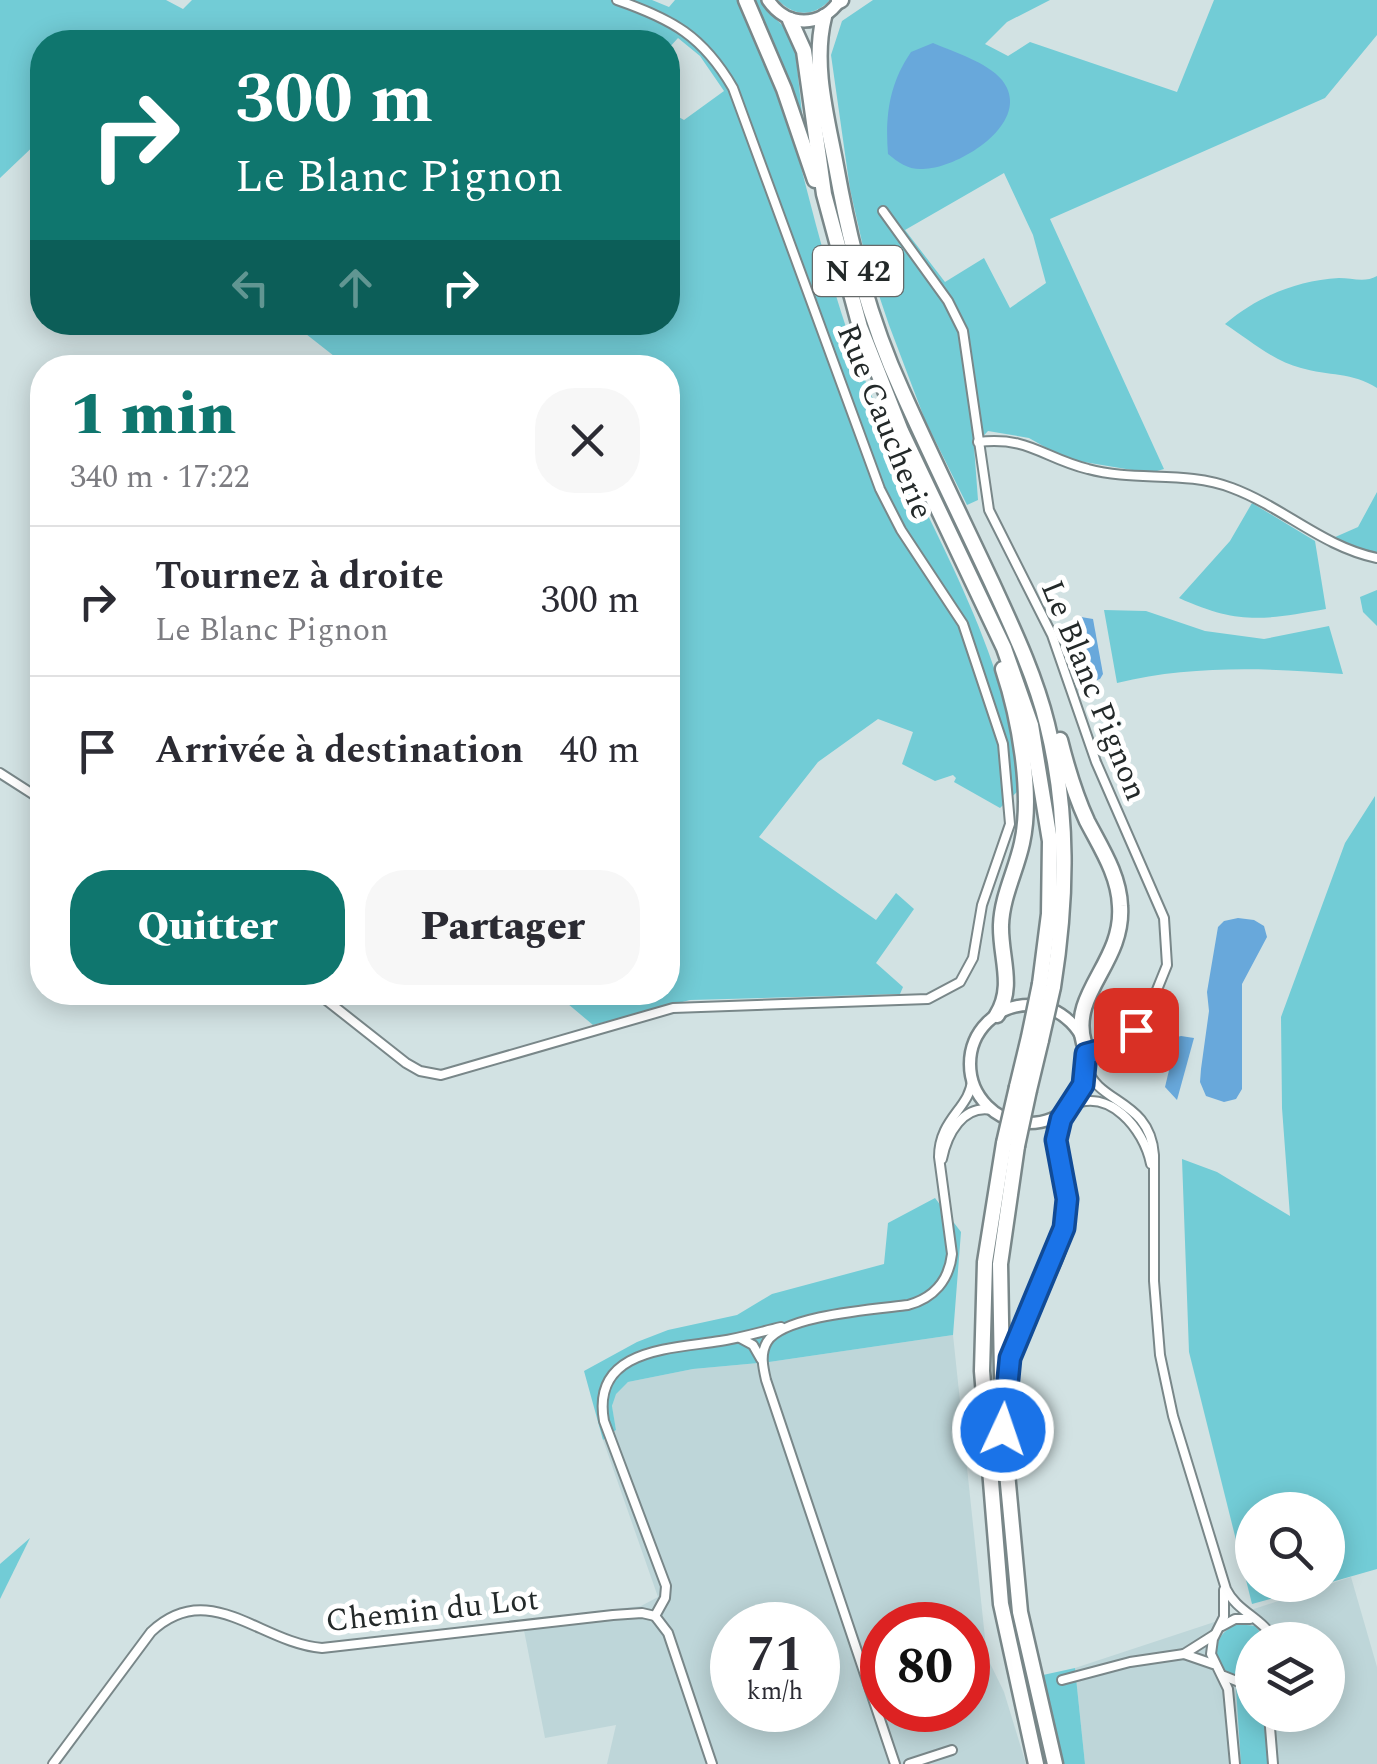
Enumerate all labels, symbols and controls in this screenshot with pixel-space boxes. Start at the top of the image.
text: 300 m [235,47,433,153]
icon: right [70,70,200,200]
text: Le Blanc Pignon [235,143,563,212]
road number: N 42 [813,246,903,296]
icon: left [223,260,278,315]
icon: ahead [328,260,383,315]
icon: right [433,260,488,315]
street label: Rue Caucherie [823,316,946,527]
text: 1 min [70,369,236,461]
button: close [535,388,640,493]
text: 340 m · 17:22 [70,453,250,502]
text: Tournez à droite [155,548,444,606]
text: 300 m [541,572,640,630]
street label: Le Blanc Pignon [1027,573,1160,808]
icon: right [70,574,125,629]
text: Le Blanc Pignon [155,606,389,655]
text: Arrivée à destination [155,722,524,780]
text: 40 m [560,722,640,780]
icon: arrive [70,724,125,779]
button: Quitter [70,870,345,985]
button: Partager [365,870,640,985]
pin [1094,988,1179,1073]
icon: arrive [1109,1003,1164,1058]
position arrow [951,1378,1055,1482]
map controls [1235,1492,1345,1732]
button: search [1235,1492,1345,1602]
street label: Chemin du Lot [323,1575,541,1646]
speed limit sign: 80 [860,1602,990,1732]
text: 71 [747,1617,803,1693]
button: layers [1235,1622,1345,1732]
text: km/h [747,1673,803,1711]

